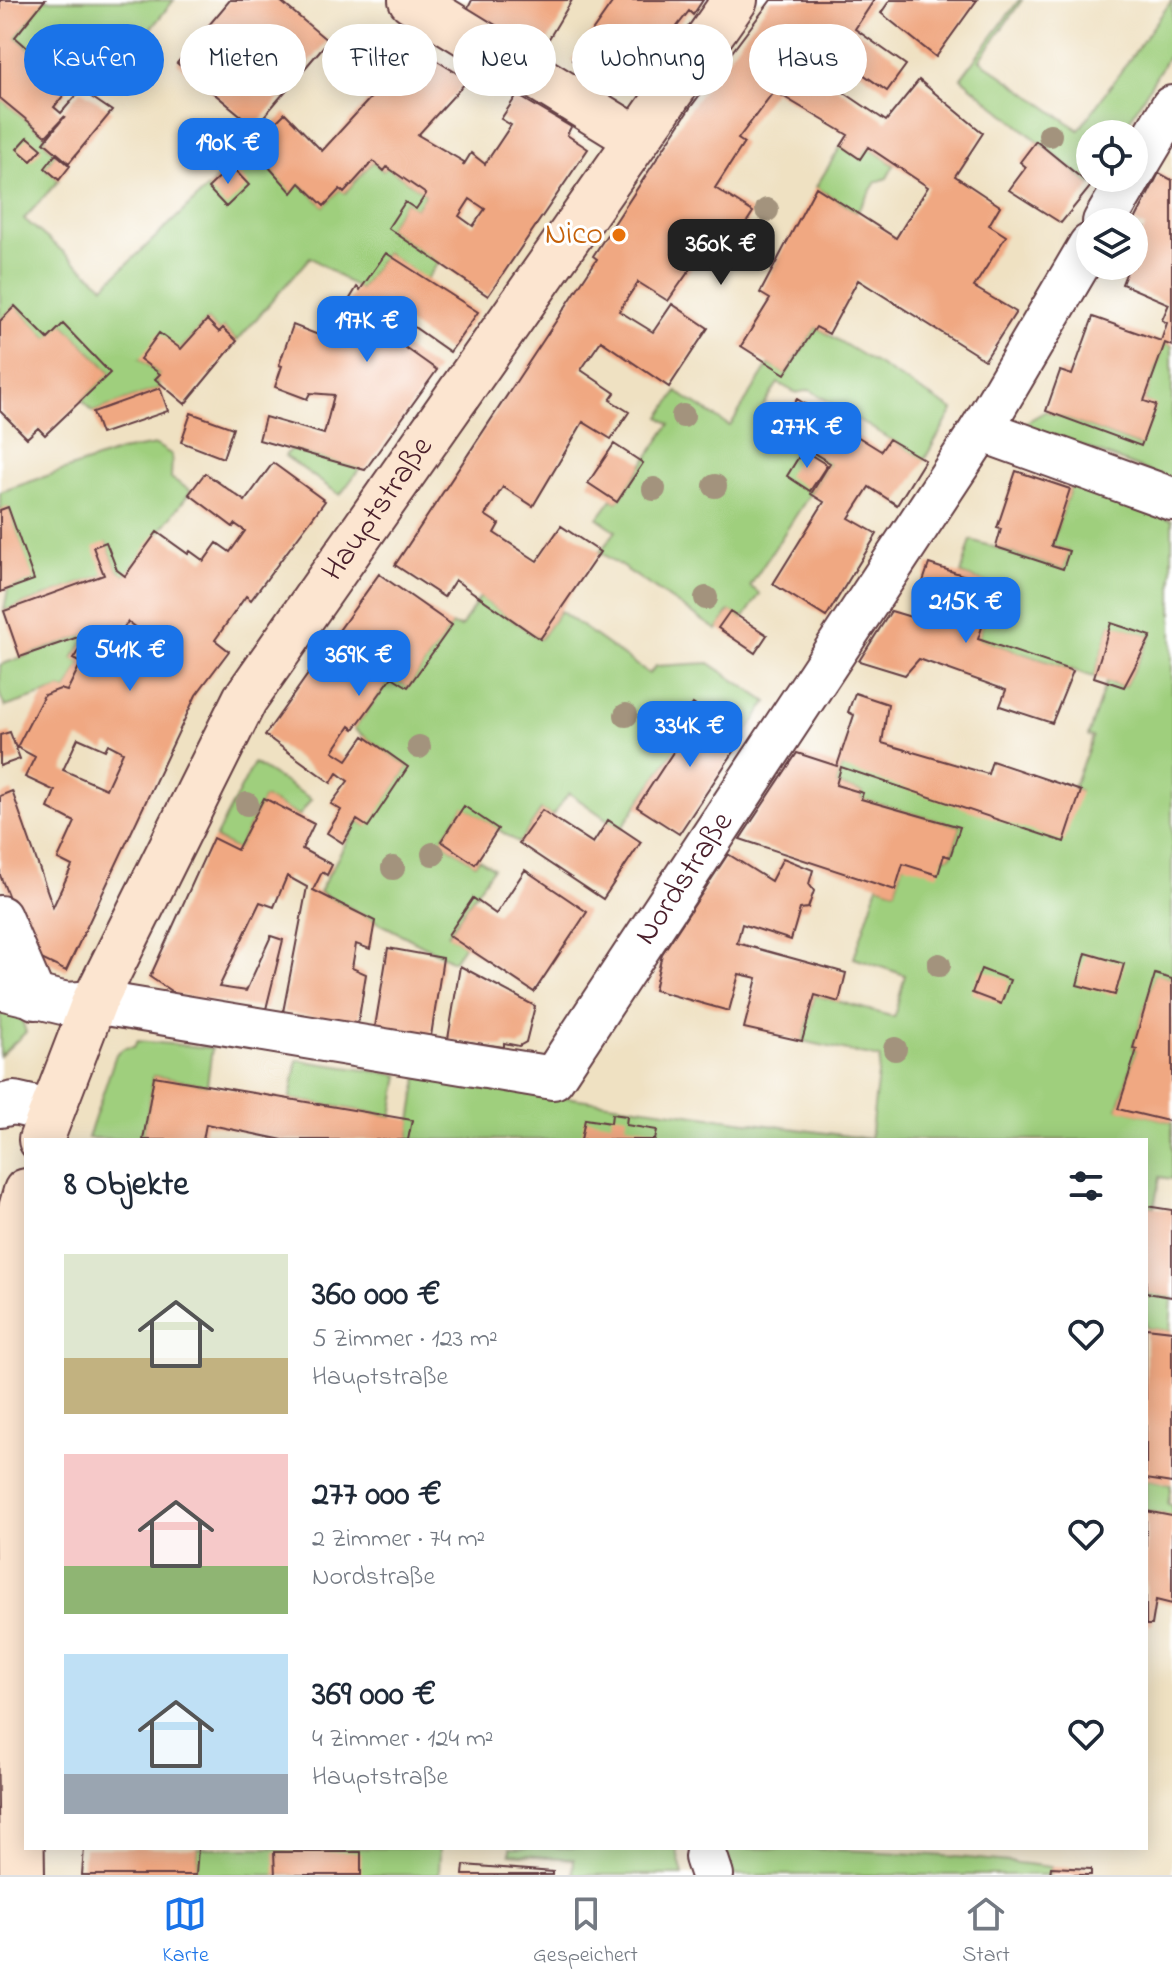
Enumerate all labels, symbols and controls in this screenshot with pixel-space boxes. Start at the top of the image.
chip: Kaufen [24,24,164,96]
chip: Mieten [180,24,306,96]
chip: Filter [322,24,437,96]
chip: Neu [453,24,556,96]
chip: Wohnung [572,24,733,96]
chip: Haus [749,24,867,96]
pin: 190K € [163,118,293,186]
map controls [1076,120,1148,280]
button: locate [1076,120,1148,192]
text: 190K € [196,125,260,163]
button: layers [1076,208,1148,280]
place label: Nico [545,212,603,259]
pin: 360K € [656,219,786,287]
marker: Nico [610,226,628,244]
text: 360K € [686,226,756,264]
pin: 197K € [302,296,432,364]
text: 197K € [335,303,399,341]
pin: 277K € [742,402,872,470]
text: 277K € [771,409,843,447]
street label: Hauptstraße [311,427,446,591]
pin: 215K € [901,577,1031,645]
text: 215K € [929,584,1003,622]
pin: 541K € [65,625,195,693]
pin: 369K € [294,630,424,698]
text: 541K € [94,632,166,670]
text: 369K € [325,637,393,675]
pin: 334K € [625,701,755,769]
text: 334K € [655,708,725,746]
street label: Nordstraße [623,802,746,955]
text: 8 Objekte [64,1161,188,1211]
icon: filters [1064,1164,1108,1208]
text: 360 000 € [312,1271,440,1321]
icon: home [128,1286,224,1382]
icon: heart [1064,1312,1108,1356]
text: 5 Zimmer · 123 m² [312,1321,498,1359]
text: Hauptstraße [312,1359,448,1397]
text: 277 000 € [312,1471,442,1521]
icon: home [128,1486,224,1582]
icon: heart [1064,1512,1108,1556]
text: 2 Zimmer · 74 m² [312,1521,485,1559]
text: Nordstraße [312,1559,435,1597]
text: 369 000 € [312,1671,436,1721]
icon: home [128,1686,224,1782]
icon: heart [1064,1712,1108,1756]
text: 4 Zimmer · 124 m² [312,1721,494,1759]
text: Hauptstraße [312,1759,448,1797]
tab: Karte [162,1892,209,1972]
tab: Gespeichert [533,1892,638,1972]
tab: Start [962,1892,1010,1972]

